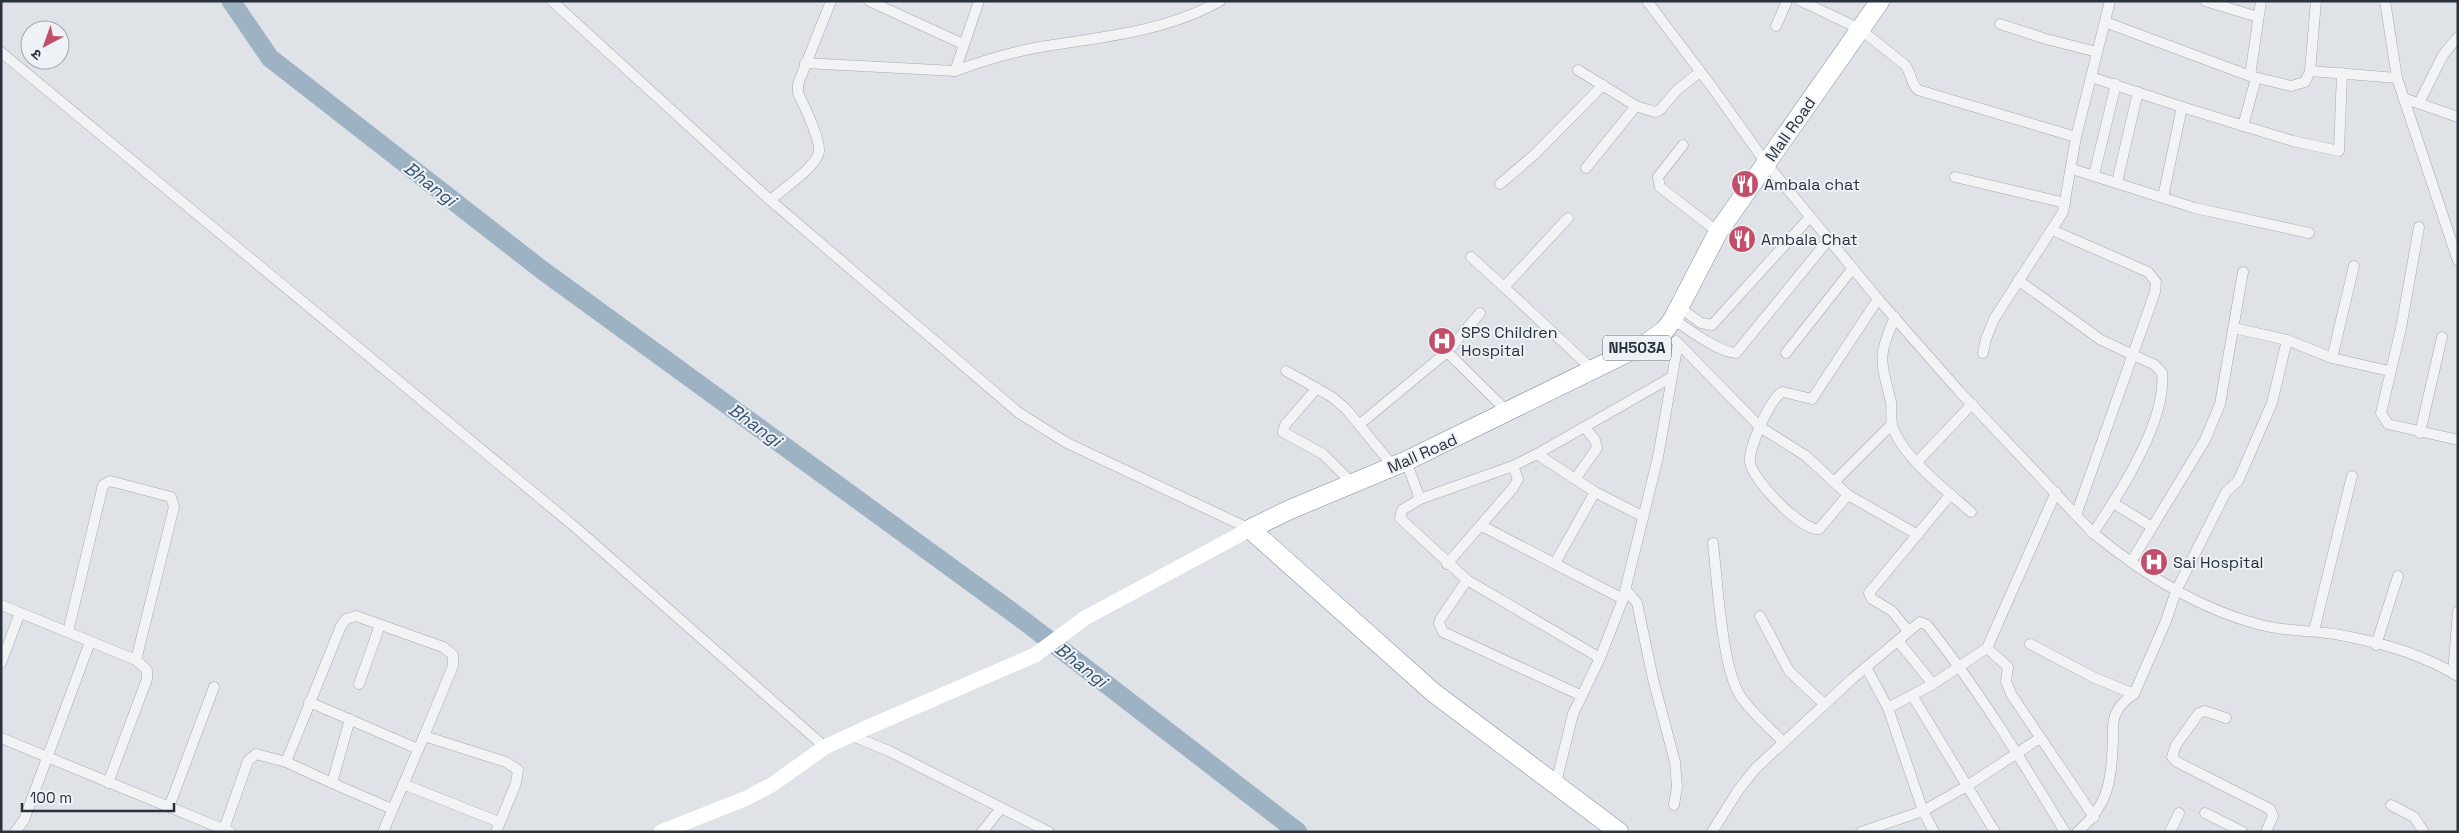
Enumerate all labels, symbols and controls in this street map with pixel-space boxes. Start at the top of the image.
north arrow [20,20,70,70]
text: उ [27,45,45,64]
street label: Mall Road [1761,93,1820,166]
water label: Bhangi [399,156,463,213]
restaurant icon: Ambala chat [1730,169,1760,199]
place label: Ambala chat [1764,174,1860,195]
restaurant icon: Ambala Chat [1727,224,1757,254]
place label: Ambala Chat [1761,229,1858,250]
place label: SPS Children Hospital [1461,322,1558,361]
hospital icon: SPS Children Hospital [1427,326,1457,356]
road number: NH503A [1603,336,1671,360]
water label: Bhangi [724,398,789,453]
street label: Mall Road [1384,429,1460,478]
hospital icon: Sai Hospital [2139,547,2169,577]
place label: Sai Hospital [2173,552,2264,573]
water label: Bhangi [1050,637,1114,694]
scale bar [22,780,175,812]
text: 100 m [30,788,72,807]

